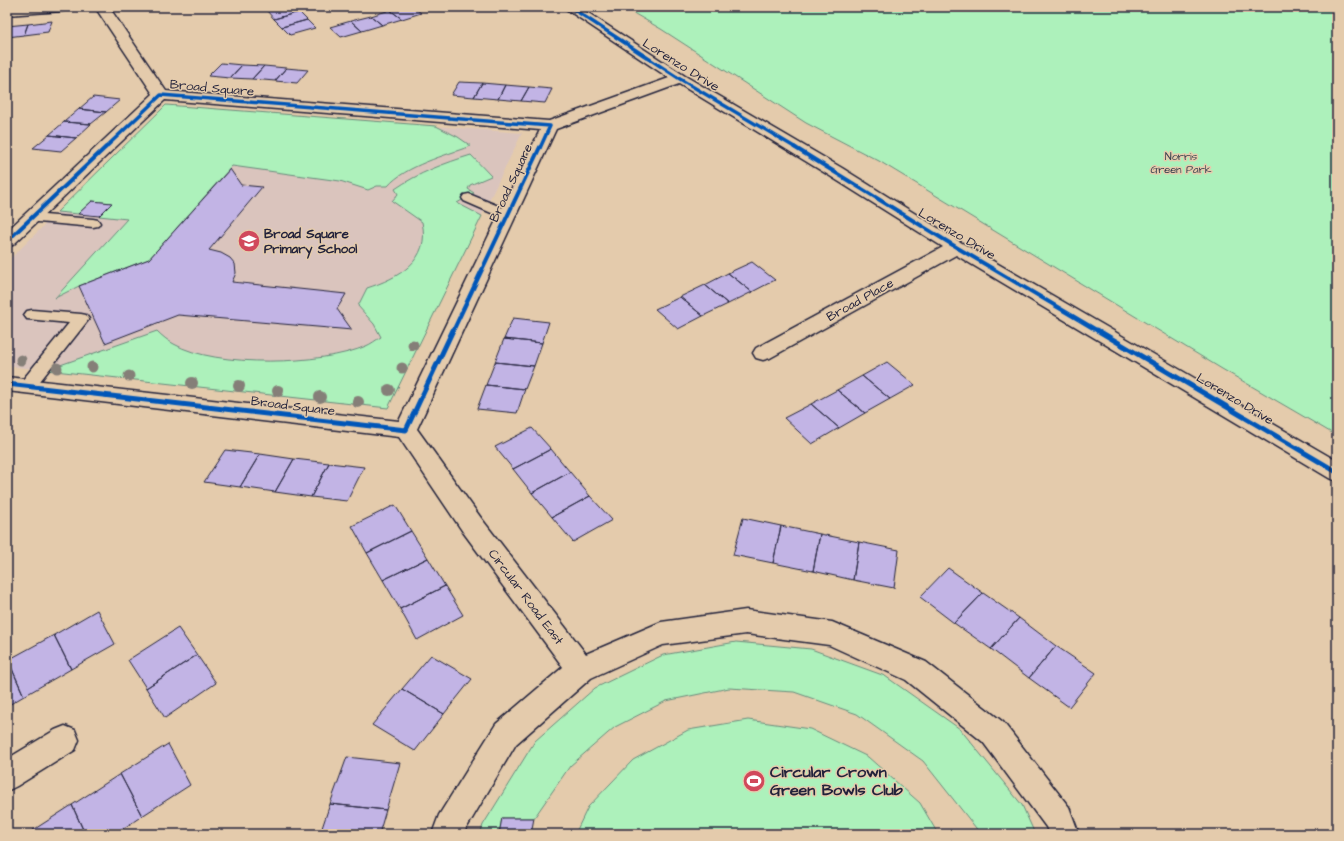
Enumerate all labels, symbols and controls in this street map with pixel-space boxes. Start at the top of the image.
street label: Lorenzo Drive [639,34,723,96]
street label: Broad Square [169,75,255,101]
street label: Broad Square [485,141,537,225]
park label: Norris Green Park [1151,149,1212,177]
street label: Lorenzo Drive [915,204,999,264]
place label: Broad Square Primary School [264,225,357,259]
school or university icon: Broad Square Primary School [236,228,262,254]
street label: Broad Place [823,274,897,326]
street label: Lorenzo Drive [1193,369,1277,429]
street label: Broad Square [250,392,336,420]
street label: Circular Road East [484,546,568,649]
place label: Circular Crown Green Bowls Club [770,761,903,801]
sports icon: Circular Crown Green Bowls Club [741,768,767,794]

